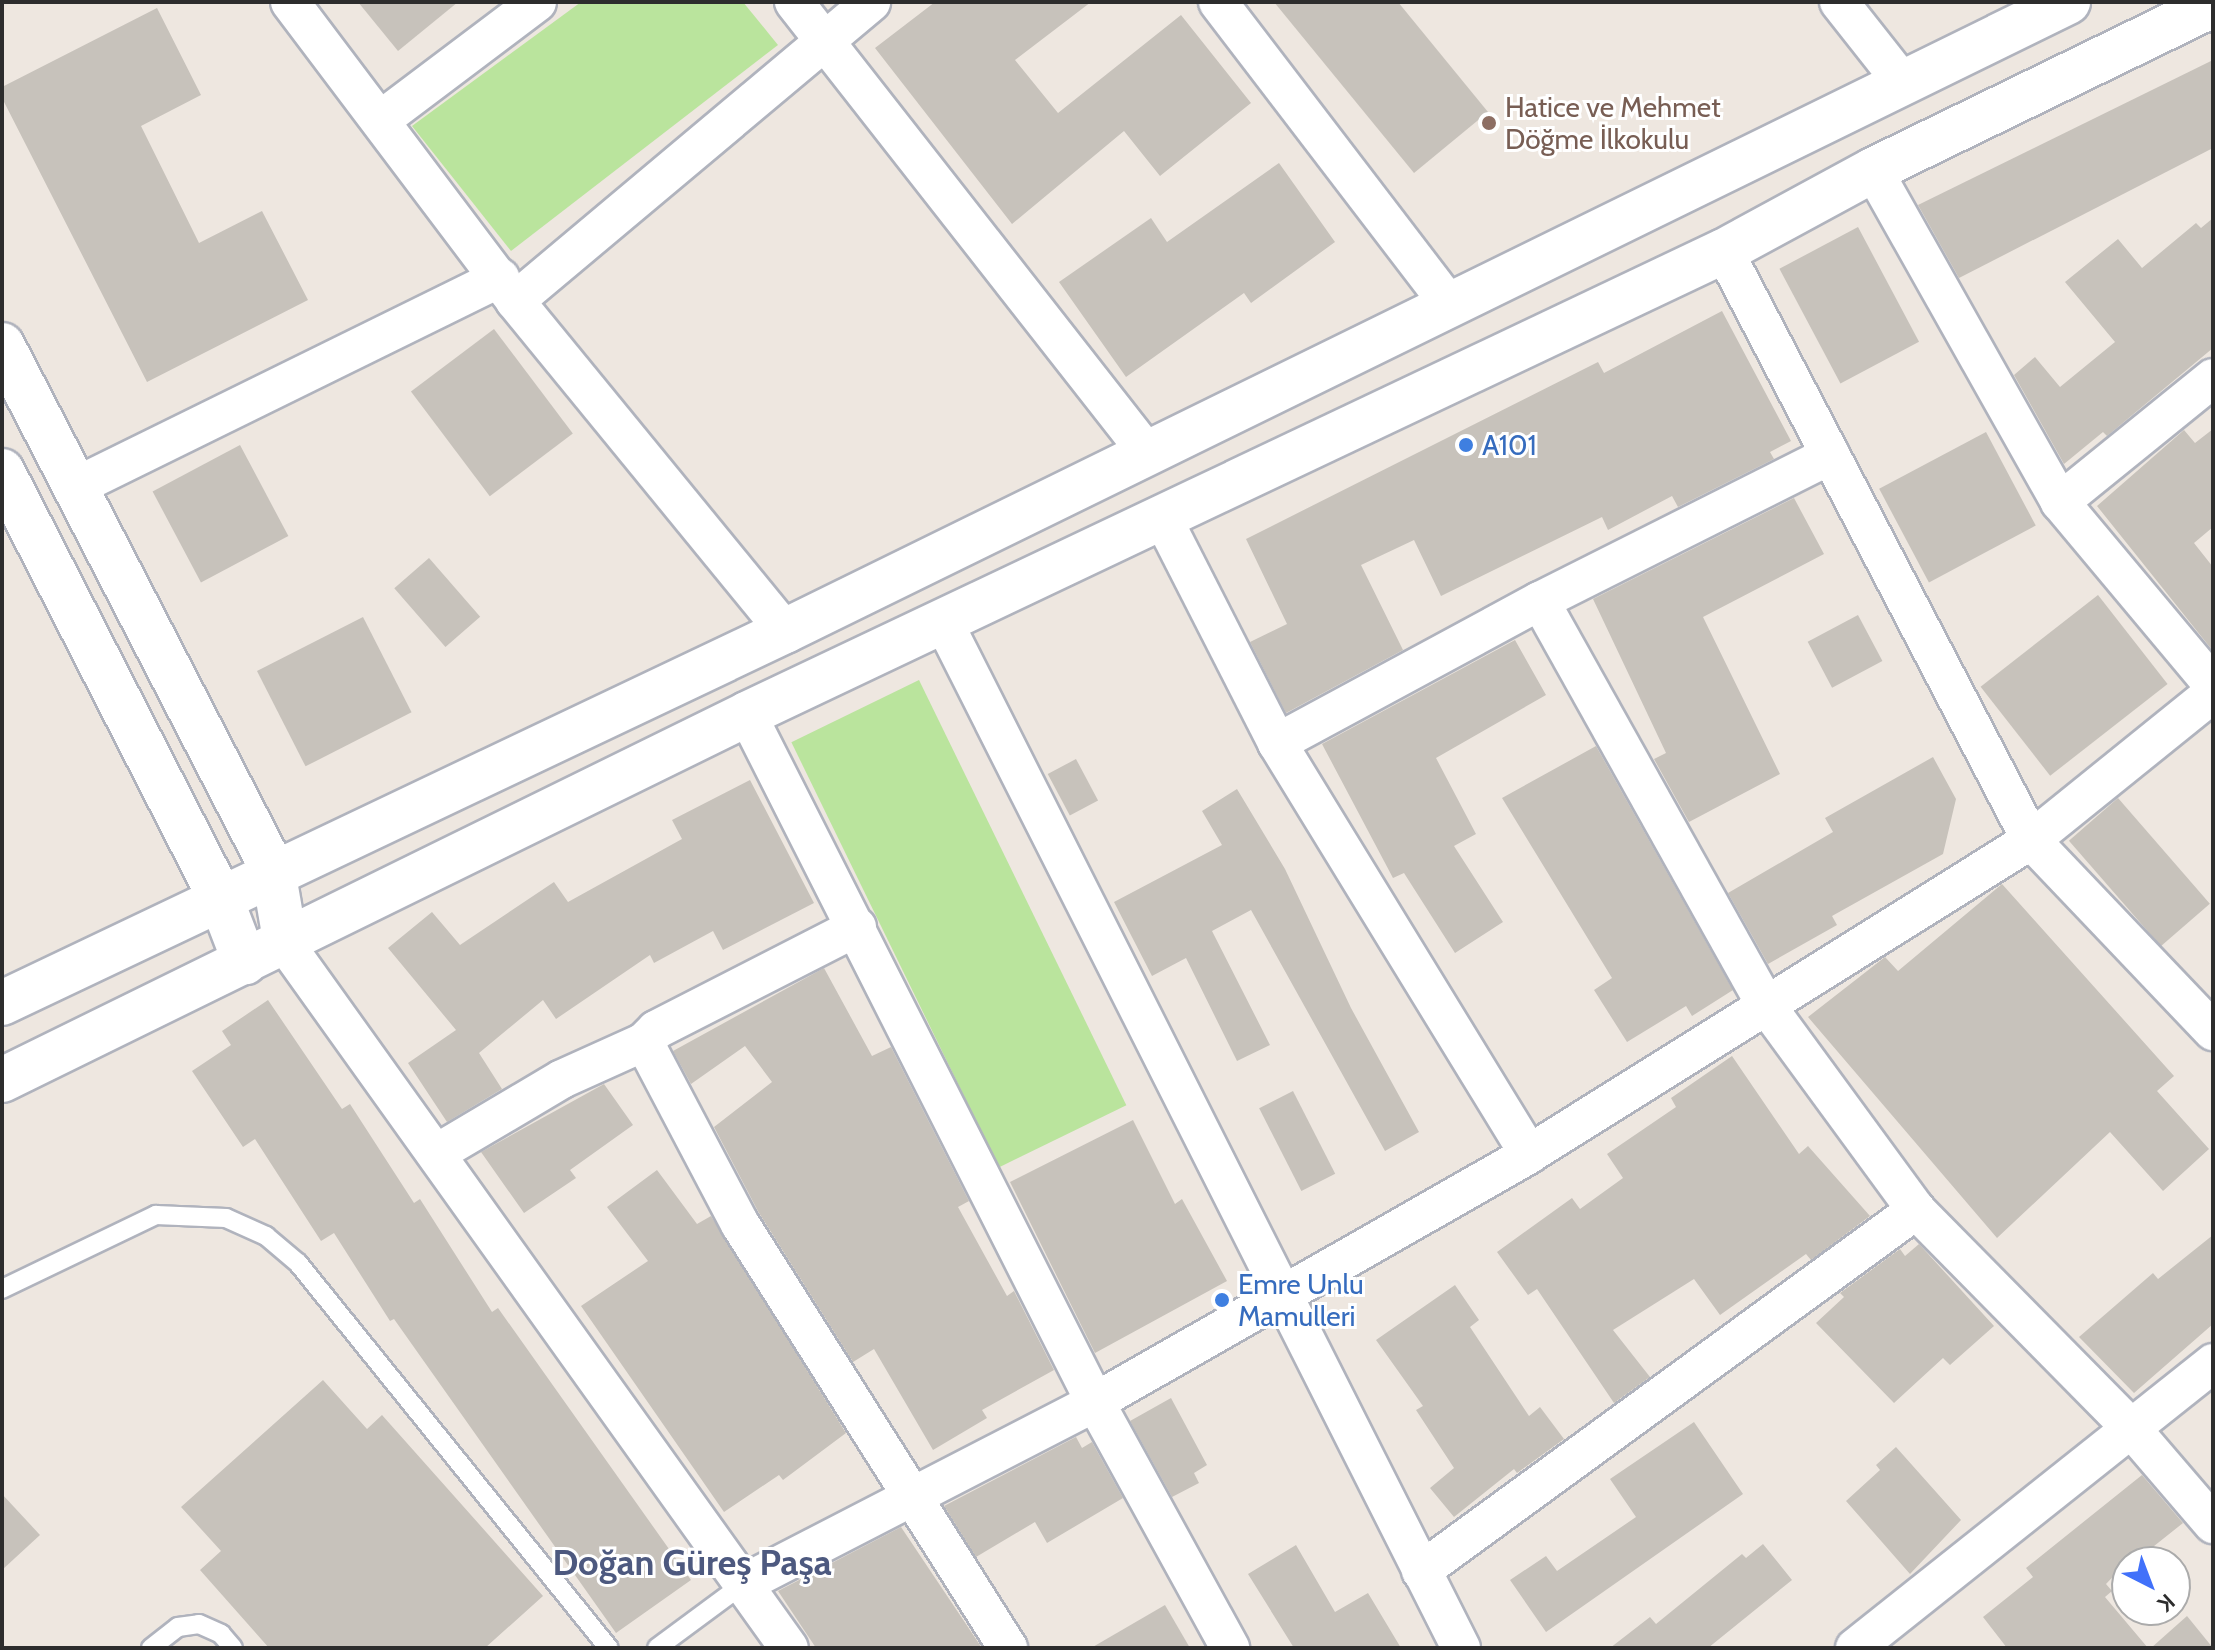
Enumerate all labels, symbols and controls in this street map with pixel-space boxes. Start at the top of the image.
place label: Hatice ve Mehmet Döğme İlkokulu [1505,90,1721,156]
marker: Hatice ve Mehmet Döğme İlkokulu [1480,114,1498,132]
place label: A101 [1482,428,1537,462]
marker: A101 [1457,436,1475,454]
place label: Emre Unlu Mamulleri [1238,1267,1364,1333]
marker: Emre Unlu Mamulleri [1213,1291,1231,1309]
district label: Doğan Güreş Paşa [552,1541,832,1585]
north arrow [2111,1546,2191,1626]
text: K [2152,1588,2180,1617]

